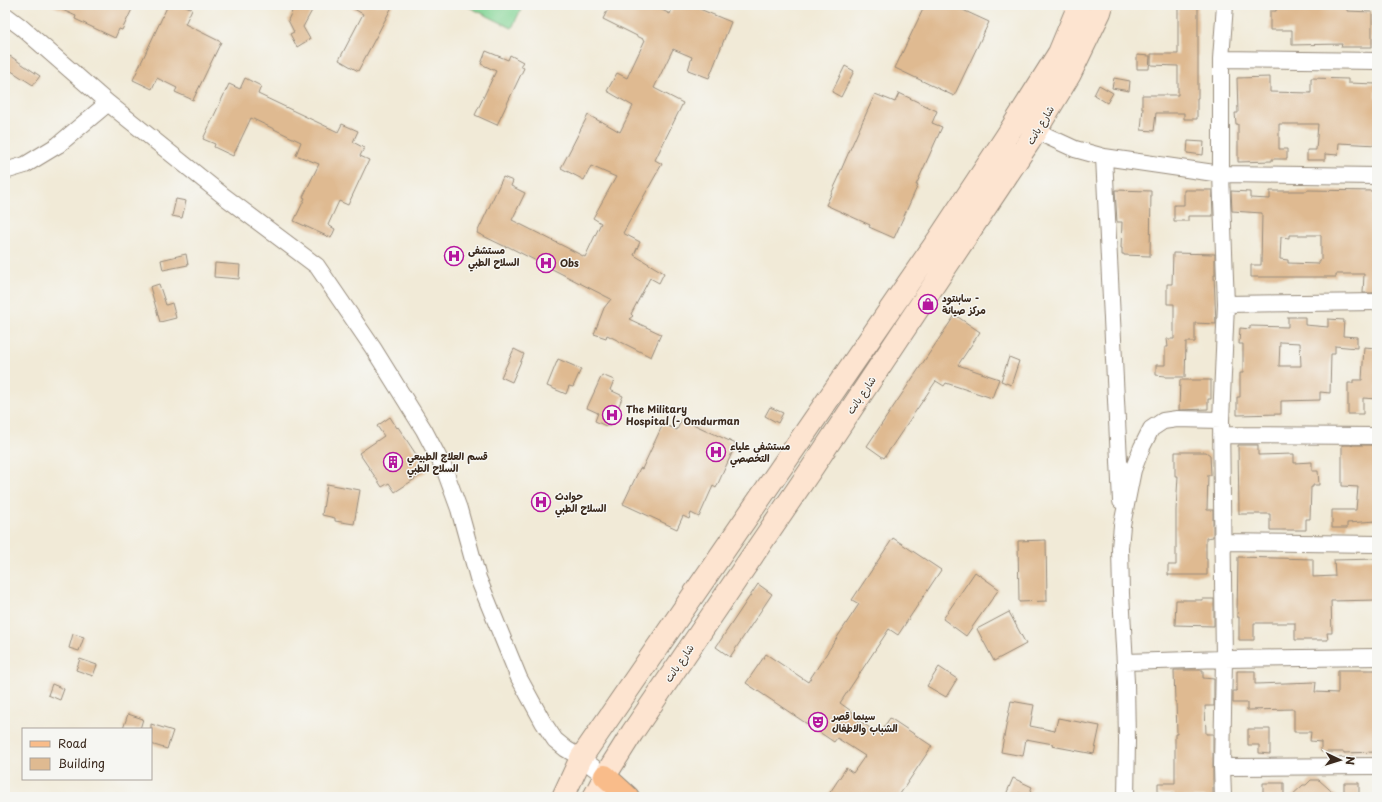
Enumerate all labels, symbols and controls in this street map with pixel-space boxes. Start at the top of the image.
street label: شارع بانت [1022,102,1058,148]
place label: مستشفى السلاح الطبي [468,242,520,272]
hospital icon: مستشفى السلاح الطبي [443,245,465,267]
hospital icon: Obs [535,252,557,274]
place label: Obs [560,255,579,270]
place label: سابنتود - مركز صيانة [942,290,986,317]
shop icon: سابنتود - مركز صيانة [917,293,939,315]
street label: شارع بانت [842,373,880,417]
place label: The Military Hospital (- Omdurman [626,401,740,428]
hospital icon: The Military Hospital (- Omdurman [601,404,623,426]
place label: مستشفى علياء التخصصي [730,438,791,468]
hospital icon: مستشفى علياء التخصصي [705,441,727,463]
place label: قسم العلاج الطبيعي السلاح الطبي [407,448,488,478]
building icon: قسم العلاج الطبيعي السلاح الطبي [382,451,404,473]
place label: حوادث السلاح الطبي [555,488,607,518]
hospital icon: حوادث السلاح الطبي [530,491,552,513]
street label: شارع بانت [660,641,698,685]
place label: سينما قصر الشباب والاطفال [831,708,898,736]
theatre icon: سينما قصر الشباب والاطفال [807,711,829,733]
legend [22,728,152,780]
text: Road [58,734,87,752]
north arrow [1320,740,1360,780]
text: Building [58,754,105,772]
text: N [1342,756,1359,766]

